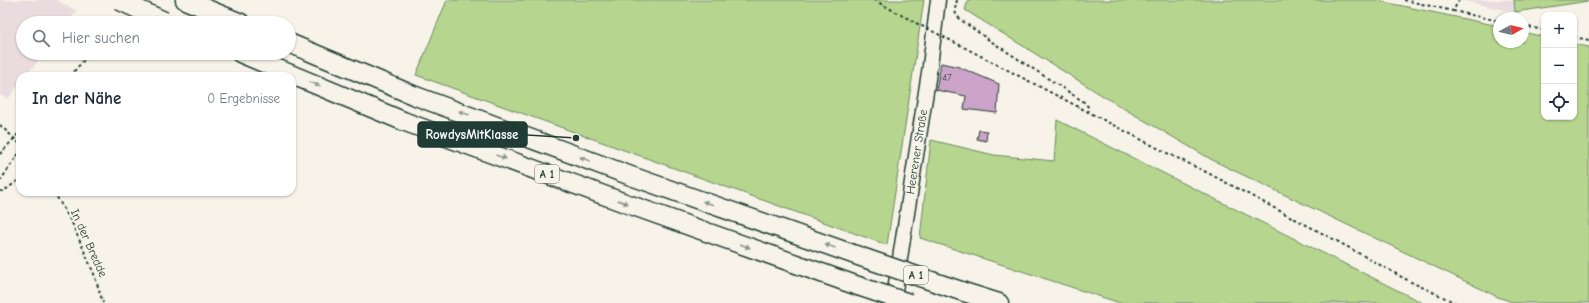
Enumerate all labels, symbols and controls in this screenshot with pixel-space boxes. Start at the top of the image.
north arrow [1493,12,1529,48]
map controls [1541,12,1577,120]
button: + [1541,12,1577,48]
search box [16,16,296,60]
icon: search [30,27,52,49]
text: Hier suchen [62,29,140,47]
button: − [1541,48,1577,84]
house number: 47 [942,72,952,84]
one-way arrow [309,81,320,87]
button: locate [1541,84,1577,120]
text: In der Nähe [32,89,121,108]
text: 0 Ergebnisse [207,91,280,106]
street label: Heerener Straße [903,108,930,195]
one-way arrow [457,110,469,116]
callout: RowdysMitKlasse [418,122,527,147]
text: RowdysMitKlasse [426,127,519,142]
one-way arrow [495,155,507,161]
one-way arrow [579,155,591,161]
road number: A 1 [535,165,559,183]
one-way arrow [617,200,629,206]
one-way arrow [701,200,713,206]
street label: In der Bredde [68,207,110,279]
one-way arrow [740,243,752,249]
one-way arrow [824,243,836,249]
road number: A 1 [904,266,928,284]

